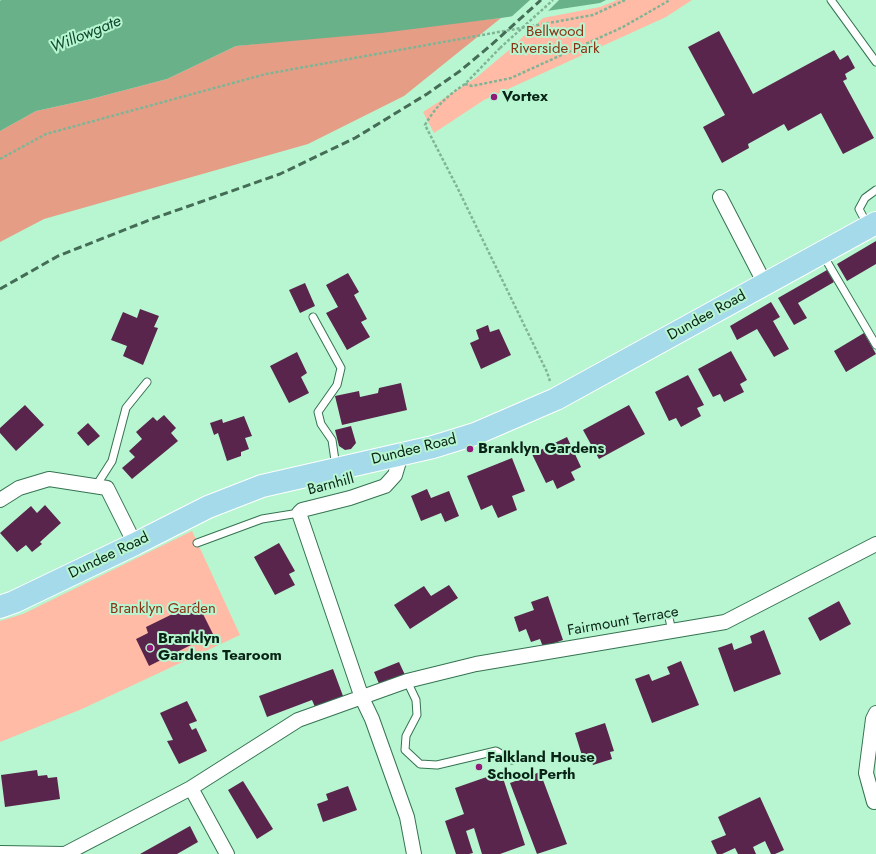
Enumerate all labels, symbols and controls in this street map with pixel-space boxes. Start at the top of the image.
water label: Willowgate [48,12,124,58]
park label: Bellwood Riverside Park [511,23,599,58]
place label: Vortex [502,88,548,106]
marker: Vortex [489,92,499,102]
street label: Dundee Road [665,287,749,345]
street label: Dundee Road [370,431,458,469]
place label: Branklyn Gardens [478,440,604,458]
marker: Branklyn Gardens [465,444,475,454]
street label: Barnhill [306,470,356,500]
street label: Dundee Road [66,529,152,583]
park label: Branklyn Garden [110,600,216,618]
street label: Fairmount Terrace [566,603,680,641]
place label: Branklyn Gardens Tearoom [158,630,282,665]
marker: Branklyn Gardens Tearoom [145,643,155,653]
place label: Falkland House School Perth [487,749,595,784]
marker: Falkland House School Perth [474,762,484,772]

